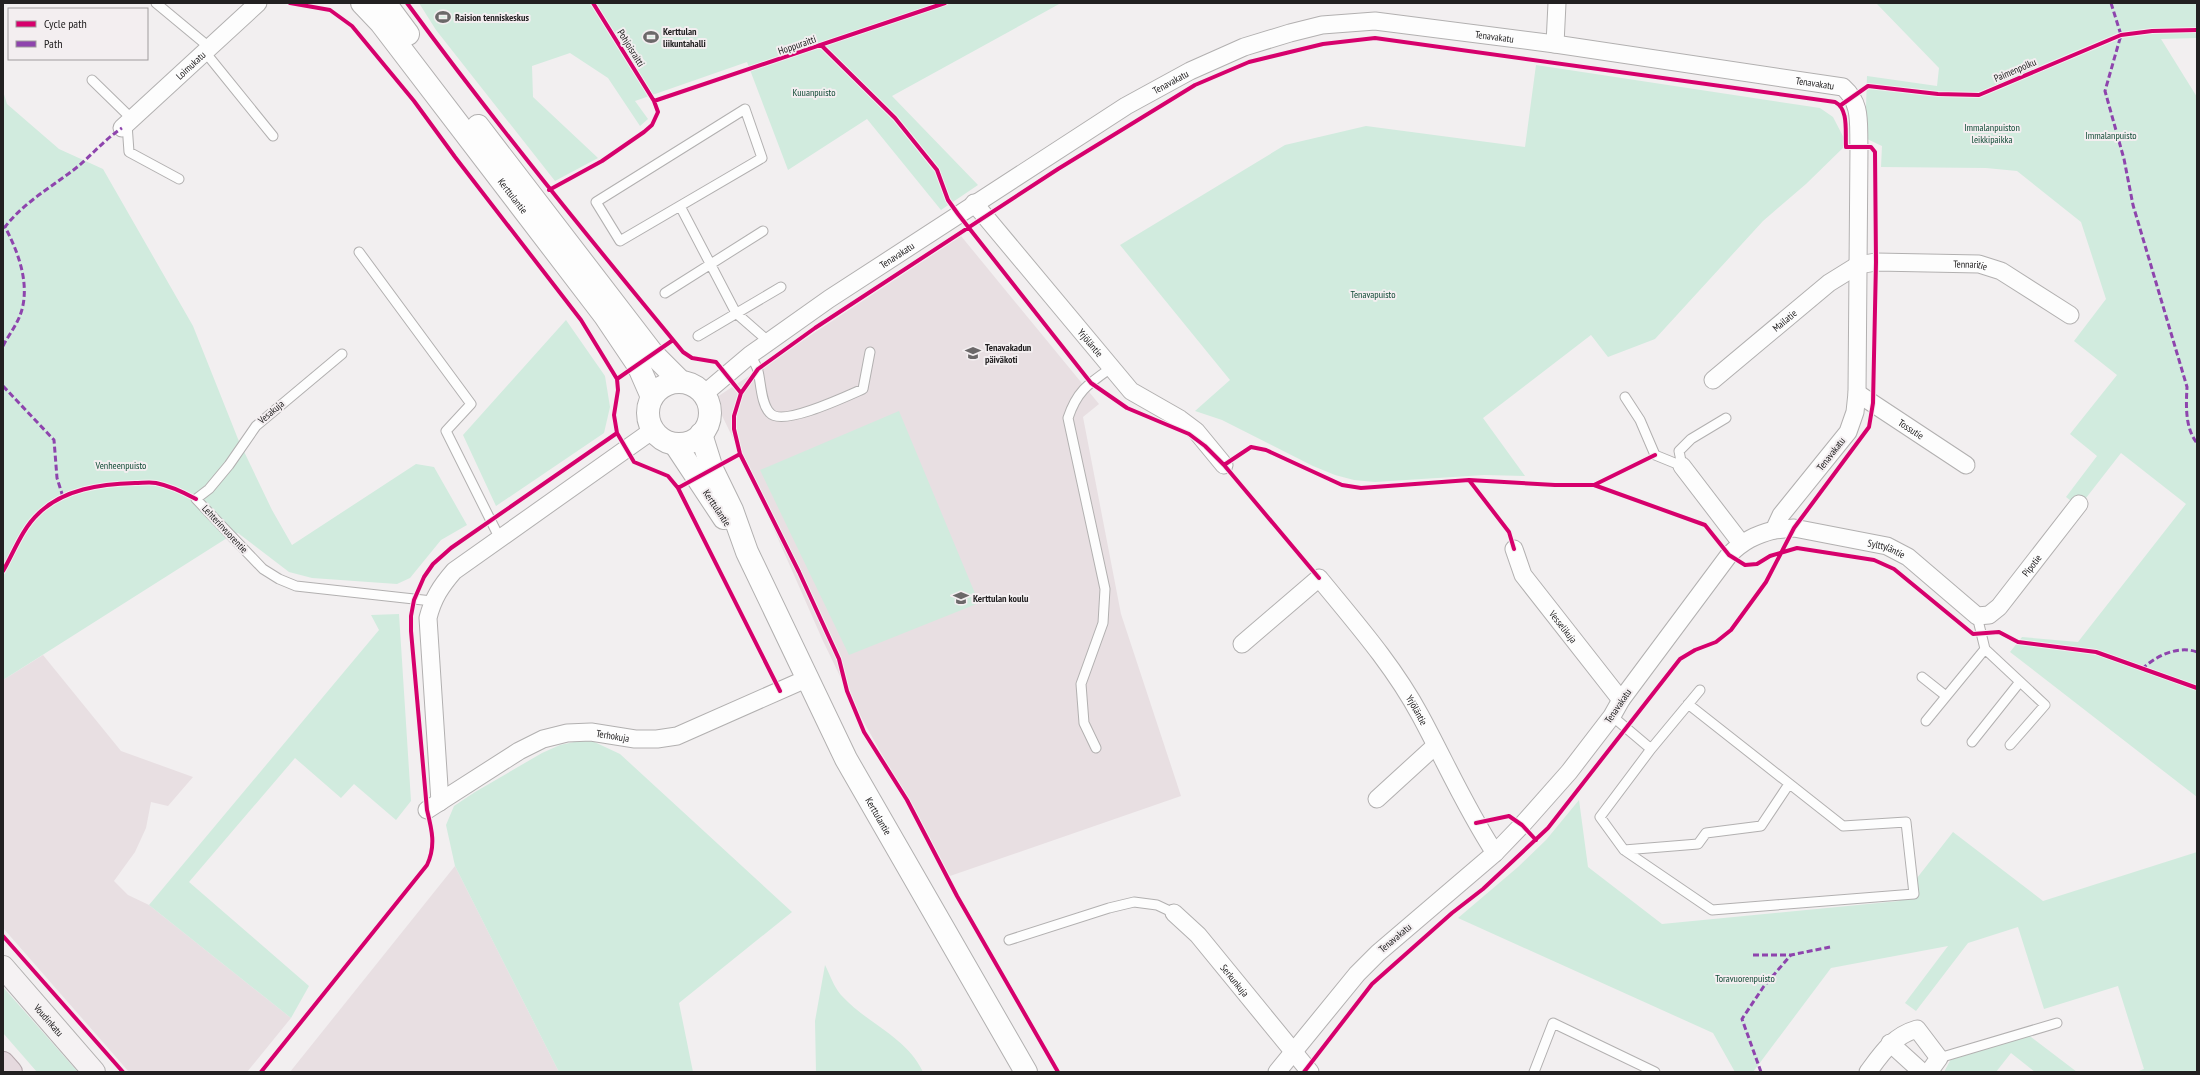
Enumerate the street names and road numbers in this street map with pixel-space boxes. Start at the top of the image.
street label: Pohjoisraitti [614,27,648,69]
street label: Tenavakatu [1474,27,1515,45]
street label: Hoppuraitti [776,32,818,58]
street label: Loimukatu [173,48,208,82]
street label: Paimenpolku [1992,55,2038,85]
street label: Tenavakatu [1150,67,1191,97]
street label: Tenavakatu [1795,74,1835,92]
street label: Kerttulantie [495,175,531,216]
street label: Tenavakatu [877,239,917,271]
street label: Tennaritie [1953,257,1989,273]
street label: Mailatie [1769,306,1799,334]
street label: Yrjöläntie [1075,326,1106,360]
street label: Vesakuja [255,397,287,427]
street label: Tossutie [1896,416,1926,442]
street label: Tenavakatu [1814,435,1848,473]
street label: Kerttulantie [700,487,734,529]
street label: Lehterinvuorentie [199,502,251,556]
street label: Sylttyläntie [1867,536,1908,561]
street label: Pipotie [2019,552,2044,579]
street label: Vesselikuja [1546,607,1580,646]
street label: Tenavakatu [1602,686,1634,726]
street label: Yrjöläntie [1403,692,1431,727]
street label: Terhokuja [595,726,630,745]
street label: Kerttulantie [863,795,895,837]
street label: Tenavakatu [1376,921,1414,955]
street label: Serkunkuja [1218,961,1252,999]
street label: Voudinkatu [31,1000,66,1039]

